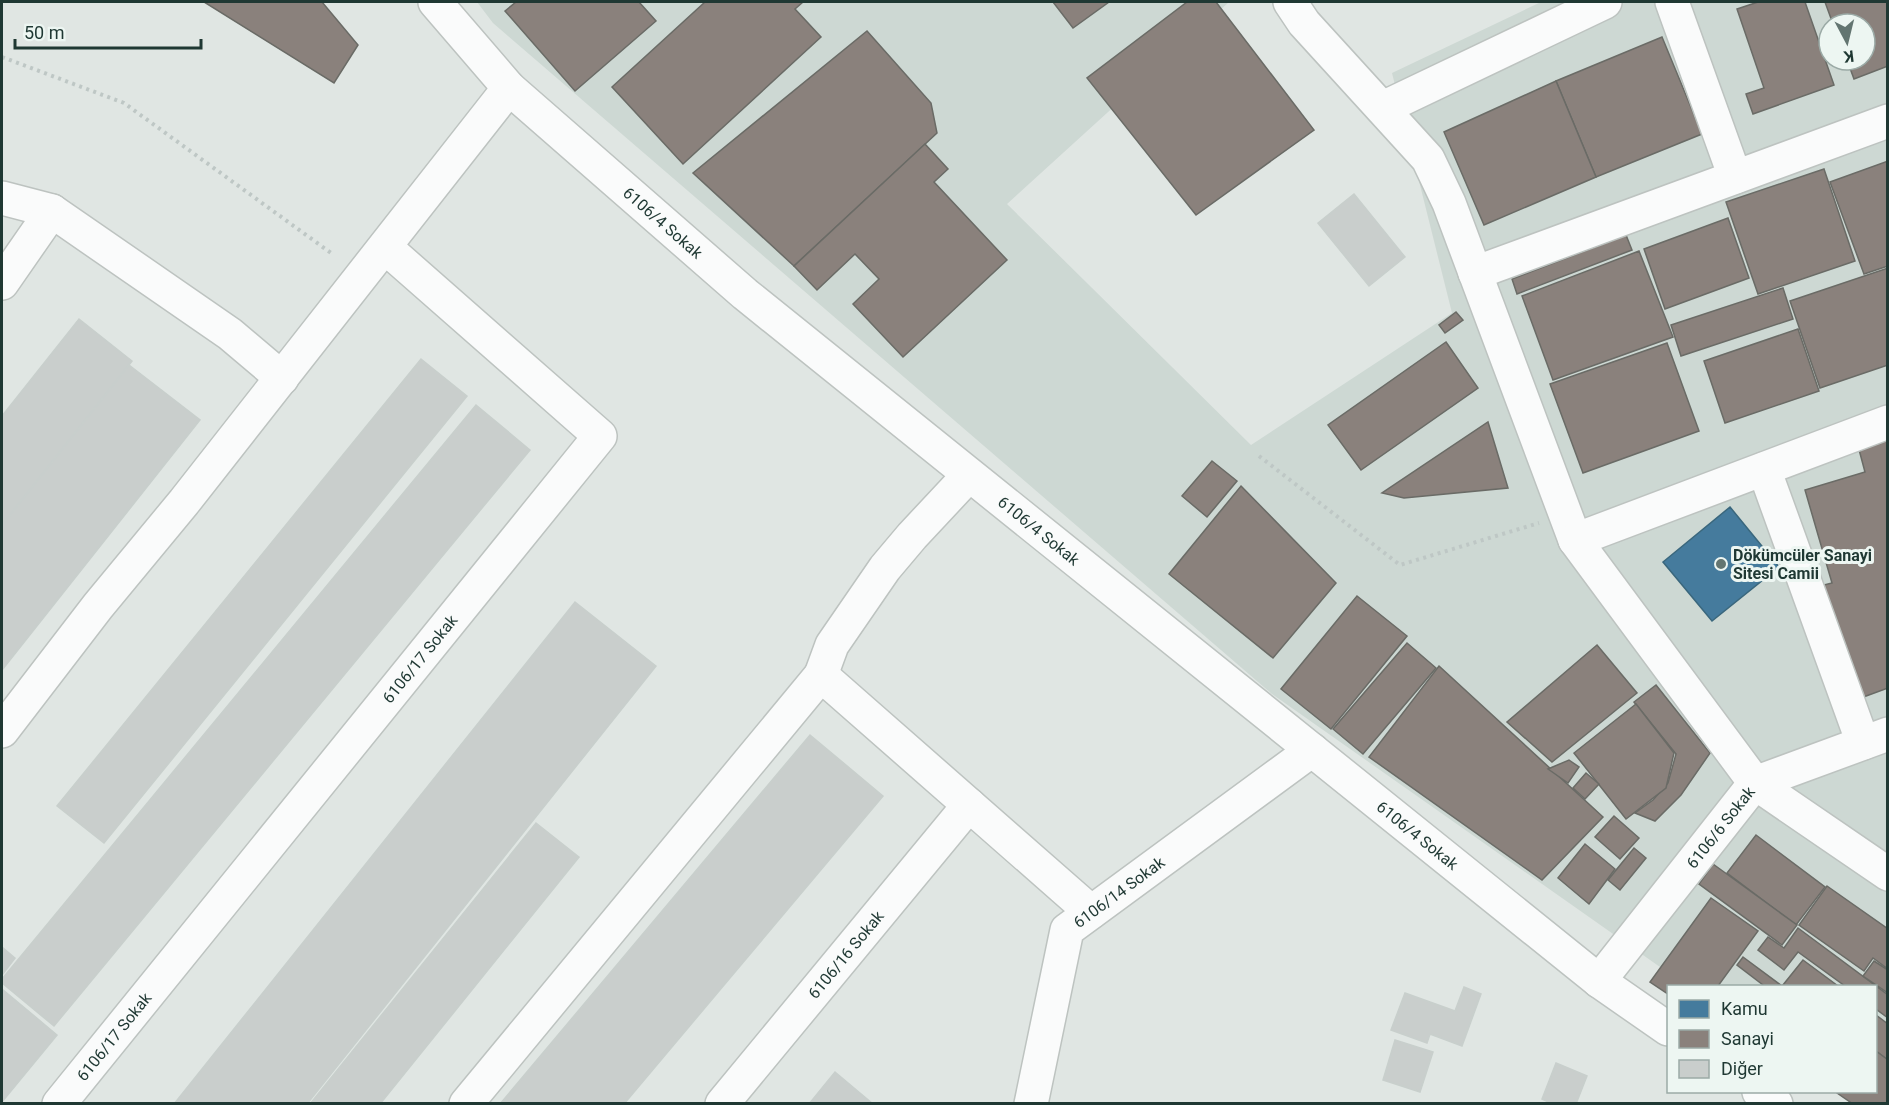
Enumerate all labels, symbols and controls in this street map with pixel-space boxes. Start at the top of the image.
scale bar [15,12,201,50]
north arrow [1817,12,1877,72]
text: 50 m [24,22,64,43]
text: K [1842,46,1855,67]
street label: 6106/4 Sokak [620,183,707,263]
street label: 6106/4 Sokak [994,492,1084,570]
place label: Dökümcüler Sanayi Sitesi Camii [1733,546,1872,583]
marker: Dökümcüler Sanayi Sitesi Camii [1714,557,1728,571]
street label: 6106/17 Sokak [378,610,462,707]
street label: 6106/6 Sokak [1682,782,1759,872]
street label: 6106/4 Sokak [1373,797,1463,874]
street label: 6106/14 Sokak [1070,852,1169,932]
street label: 6106/16 Sokak [804,906,888,1002]
legend [1667,985,1877,1093]
street label: 6106/17 Sokak [72,988,156,1084]
text: Kamu [1721,998,1768,1019]
text: Sanayi [1721,1028,1774,1049]
text: Diğer [1721,1058,1763,1079]

